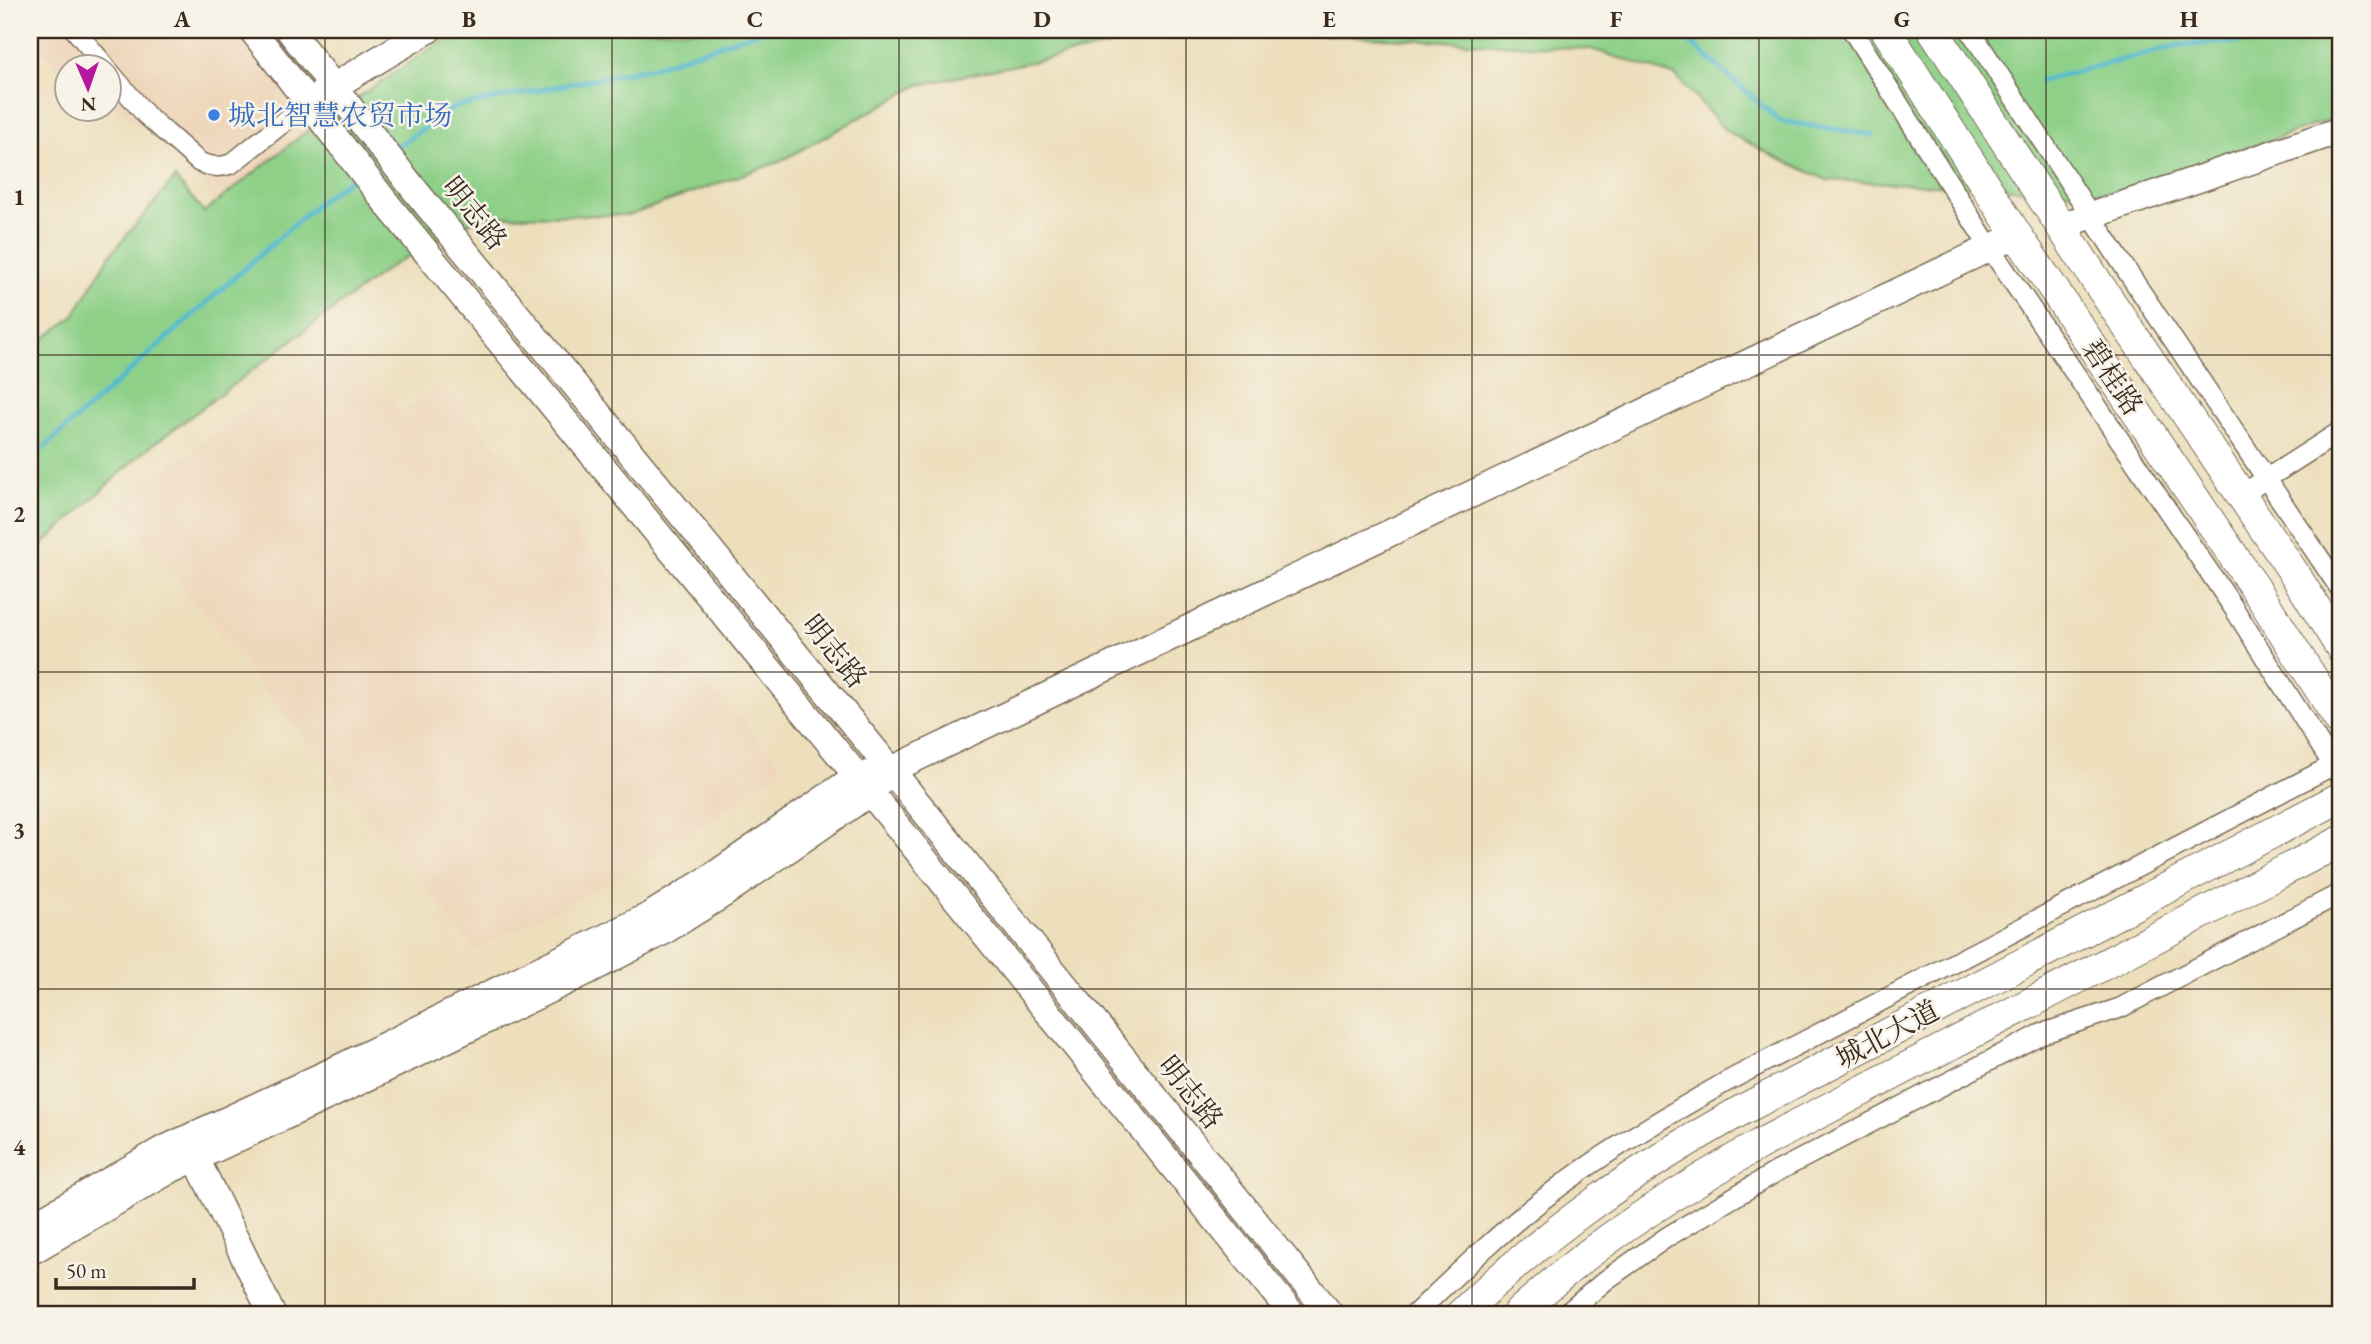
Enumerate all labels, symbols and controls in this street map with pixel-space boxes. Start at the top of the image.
text: A [173,4,191,34]
text: B [462,4,476,34]
text: C [747,4,763,34]
text: D [1033,4,1051,34]
text: E [1322,4,1336,34]
text: F [1610,4,1623,34]
text: G [1894,4,1910,34]
text: H [2180,4,2198,34]
north arrow [52,52,122,122]
text: N [80,92,97,117]
place label: 城北智慧农贸市场 [228,97,452,133]
marker: 城北智慧农贸市场 [206,107,222,123]
street label: 明志路 [435,169,515,257]
text: 1 [13,182,25,212]
street label: 碧桂路 [2075,332,2151,422]
text: 2 [13,499,25,529]
street label: 明志路 [795,607,875,695]
text: 3 [13,815,25,845]
street label: 城北大道 [1829,992,1945,1076]
street label: 明志路 [1151,1048,1231,1136]
text: 4 [13,1132,26,1162]
scale bar [56,1246,194,1290]
text: 50 m [66,1257,107,1284]

